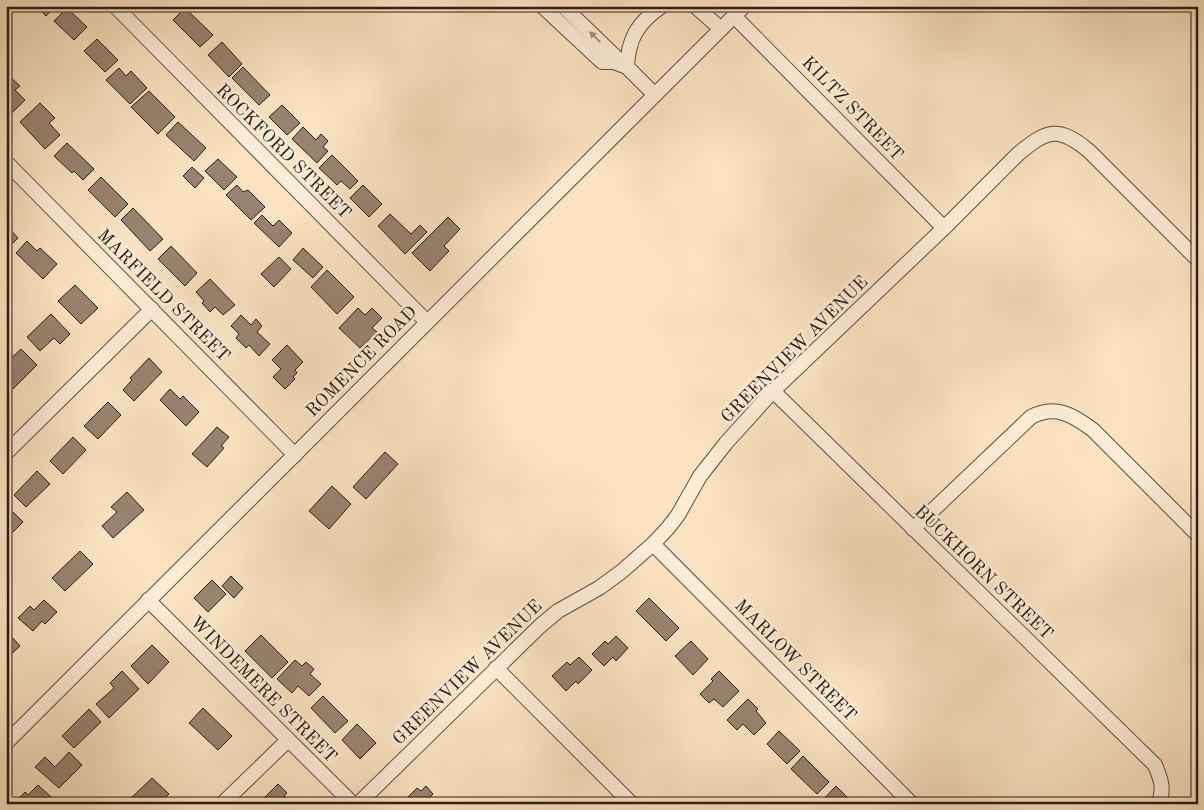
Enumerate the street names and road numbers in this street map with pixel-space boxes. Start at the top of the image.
street label: KILTZ STREET [798,53,906,164]
street label: ROCKFORD STREET [212,81,354,223]
street label: MARFIELD STREET [94,226,233,365]
street label: GREENVIEW AVENUE [718,273,872,427]
street label: ROMENCE ROAD [303,303,421,421]
street label: BUCKHORN STREET [911,502,1056,643]
street label: MARLOW STREET [731,596,860,725]
street label: GREENVIEW AVENUE [390,597,546,749]
street label: WINDEMERE STREET [187,613,340,766]

